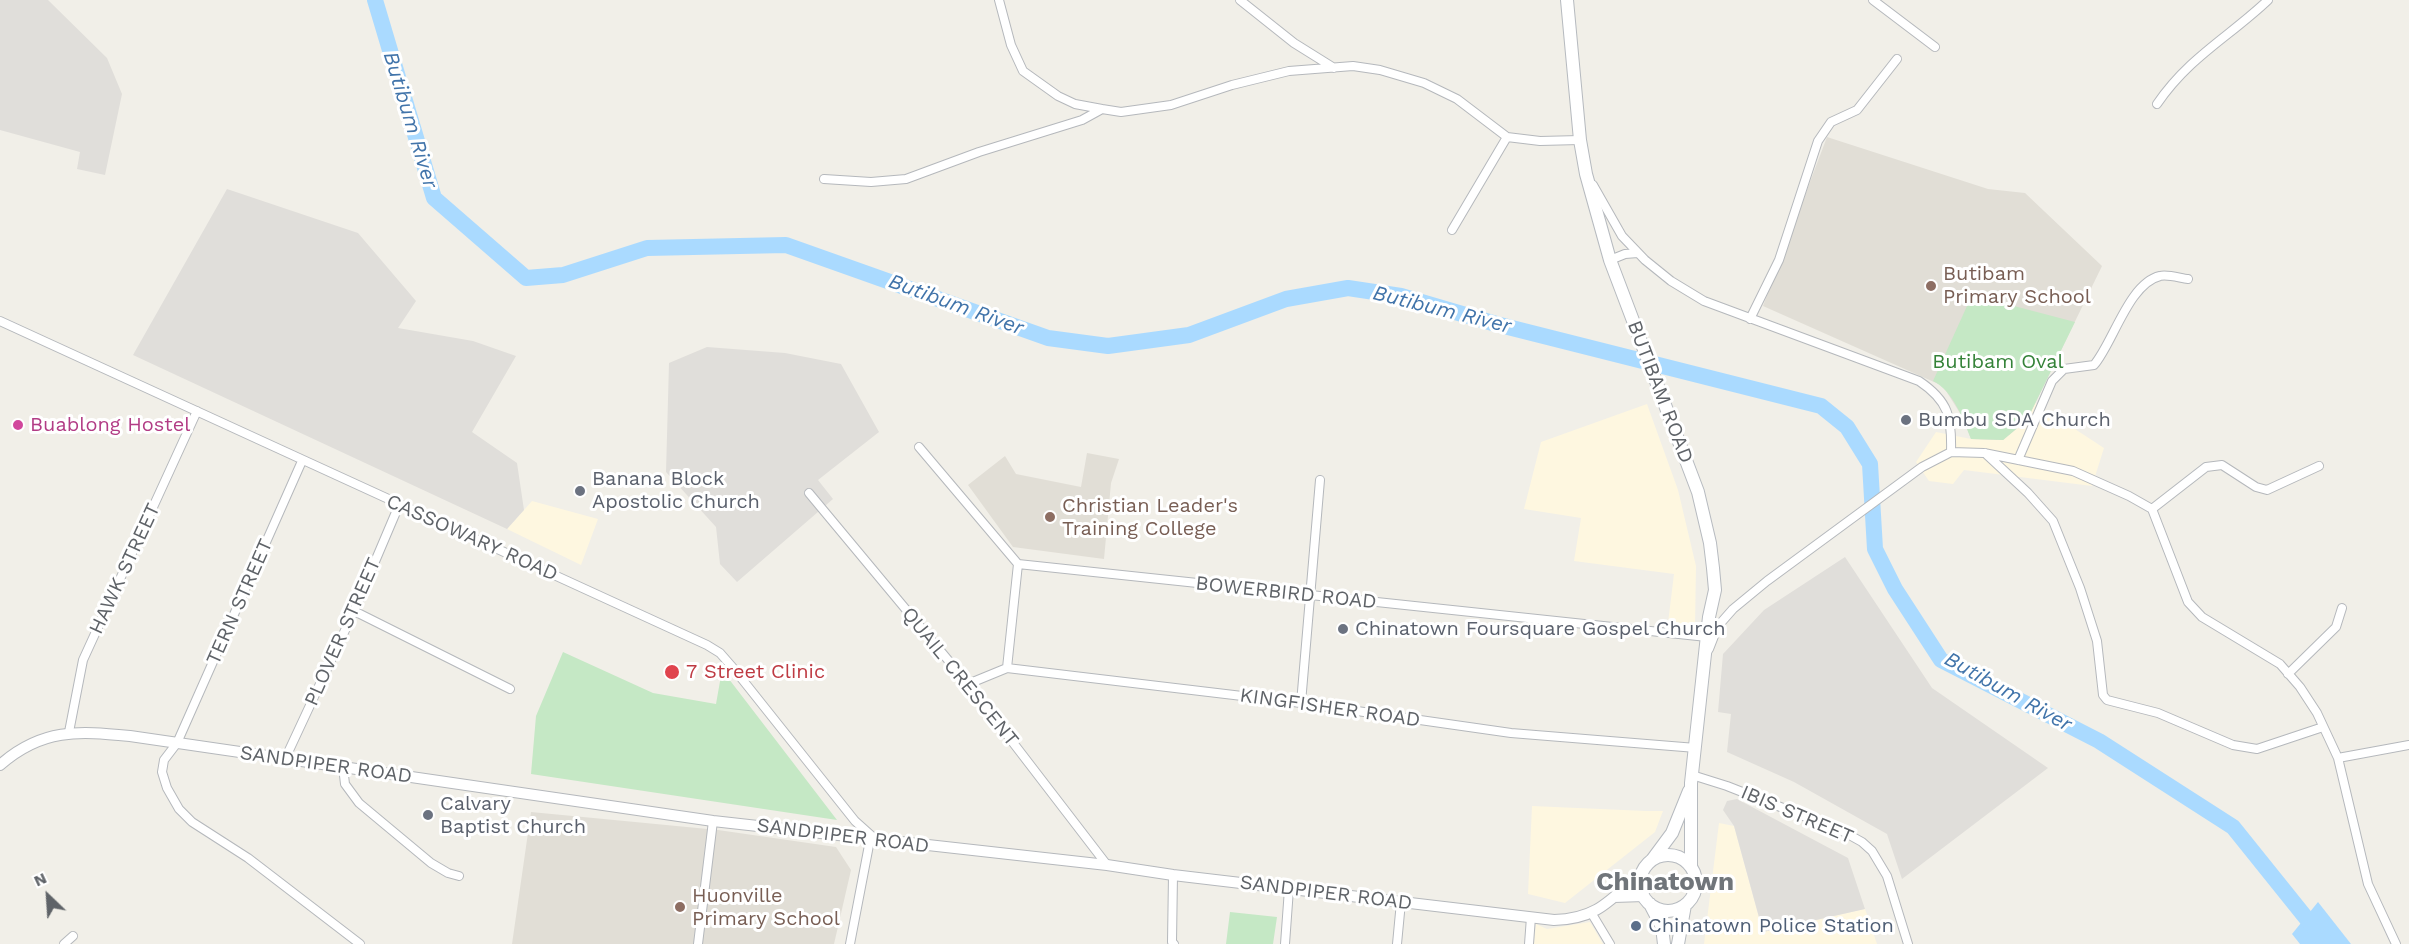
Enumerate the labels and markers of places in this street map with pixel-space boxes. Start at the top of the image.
place label: Butibam Primary School [1943,262,2091,309]
marker: Butibam Primary School [1924,279,1938,293]
place label: Bumbu SDA Church [1918,408,2111,432]
place label: Buablong Hostel [30,413,190,437]
marker: Bumbu SDA Church [1899,413,1913,427]
marker: Buablong Hostel [11,418,25,432]
place label: Banana Block Apostolic Church [592,467,760,514]
marker: Banana Block Apostolic Church [573,484,587,498]
place label: Christian Leader's Training College [1062,494,1238,541]
marker: Christian Leader's Training College [1043,510,1057,524]
place label: Chinatown Foursquare Gospel Church [1355,617,1726,641]
marker: Chinatown Foursquare Gospel Church [1336,622,1350,636]
place label: 7 Street Clinic [686,660,825,684]
marker: 7 Street Clinic [663,663,681,681]
place label: Calvary Baptist Church [440,792,586,839]
marker: Calvary Baptist Church [421,808,435,822]
place label: Huonville Primary School [692,884,840,931]
marker: Huonville Primary School [673,900,687,914]
place label: Chinatown Police Station [1648,914,1894,938]
marker: Chinatown Police Station [1629,919,1643,933]

